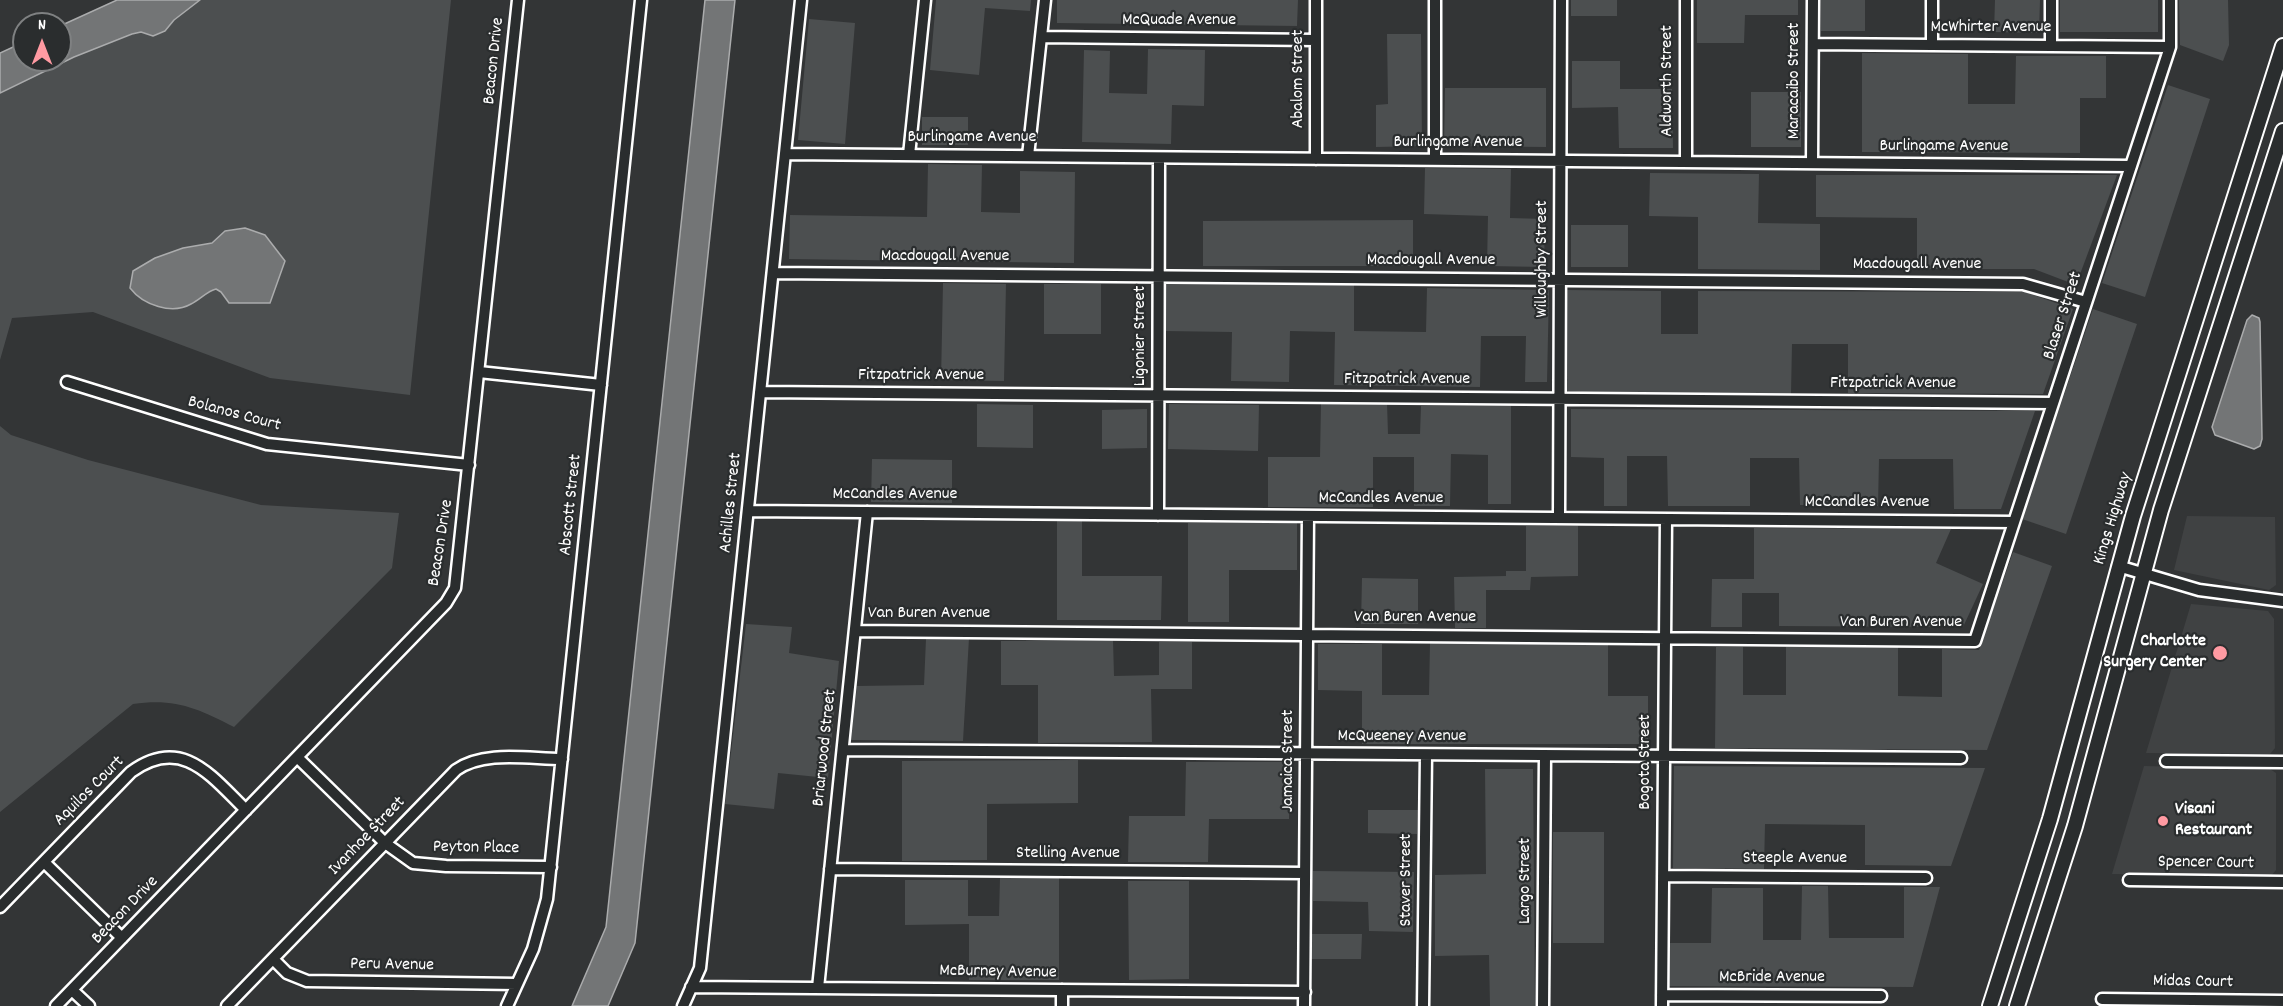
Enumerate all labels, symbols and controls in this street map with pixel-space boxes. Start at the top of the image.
street label: McQuade Avenue [1122,11,1236,33]
north arrow [12,12,72,72]
text: N [38,14,46,37]
street label: Beacon Drive [480,16,510,106]
street label: McWhirter Avenue [1931,18,2051,40]
street label: Maracaibo Street [1785,23,1807,139]
street label: Aldworth Street [1658,25,1680,137]
street label: Abalom Street [1289,30,1311,128]
street label: Burlingame Avenue [908,128,1036,150]
street label: Burlingame Avenue [1394,133,1522,155]
street label: Burlingame Avenue [1880,137,2008,159]
street label: Willoughby Street [1533,200,1555,318]
street label: Macdougall Avenue [881,247,1009,269]
street label: Macdougall Avenue [1367,251,1495,273]
street label: Macdougall Avenue [1853,255,1981,277]
street label: Blaser Street [2040,269,2088,363]
street label: Ligonier Street [1131,286,1153,386]
street label: Fitzpatrick Avenue [858,366,984,388]
street label: Fitzpatrick Avenue [1344,370,1470,392]
street label: Fitzpatrick Avenue [1830,374,1956,396]
street label: Bolanos Court [185,392,283,438]
street label: Achilles Street [716,452,748,554]
street label: Abscott Street [556,453,588,557]
street label: Kings Highway [2090,470,2138,568]
street label: McCandles Avenue [832,485,958,507]
street label: McCandles Avenue [1318,489,1444,511]
street label: McCandles Avenue [1804,493,1930,515]
street label: Beacon Drive [425,498,459,588]
street label: Van Buren Avenue [868,604,990,626]
street label: Van Buren Avenue [1354,608,1476,630]
street label: Van Buren Avenue [1840,613,1962,635]
place label: Charlotte Surgery Center [2103,632,2206,674]
marker: Charlotte Surgery Center [2211,644,2229,662]
street label: Briarwood Street [809,688,843,808]
street label: Jamaica Street [1279,710,1301,812]
street label: Bogota Street [1636,714,1658,810]
street label: McQueeney Avenue [1338,727,1466,749]
street label: Aquilos Court [50,752,130,832]
street label: Ivanhoe Street [325,793,411,881]
place label: Visani Restaurant [2175,800,2252,842]
marker: Visani Restaurant [2156,814,2170,828]
street label: Staver Street [1397,834,1419,926]
street label: Peyton Place [433,837,519,861]
street label: Largo Street [1516,838,1538,924]
street label: Stelling Avenue [1016,844,1120,866]
street label: Steeple Avenue [1743,849,1847,871]
street label: Spencer Court [2158,852,2254,876]
street label: Beacon Drive [88,872,164,950]
street label: Peru Avenue [350,954,434,978]
street label: McBurney Avenue [939,961,1057,985]
street label: McBride Avenue [1719,968,1825,990]
street label: Midas Court [2153,972,2233,994]

